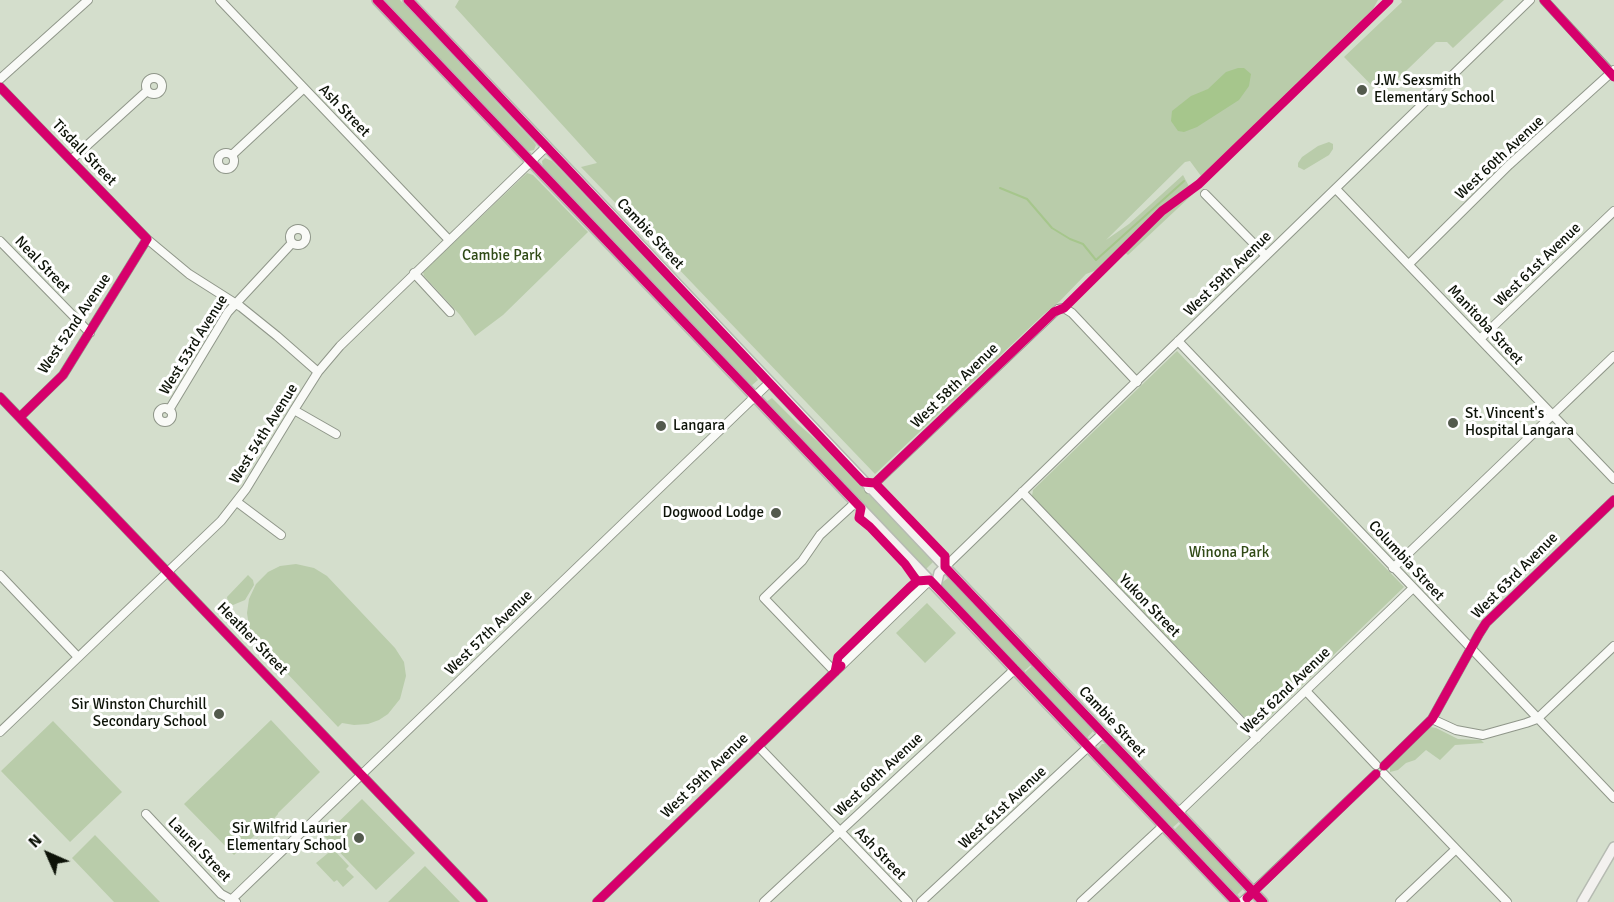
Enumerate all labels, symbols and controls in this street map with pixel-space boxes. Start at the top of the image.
place label: J.W. Sexsmith Elementary School [1374,72,1495,107]
street label: Ash Street [315,81,373,141]
marker: J.W. Sexsmith Elementary School [1355,83,1369,97]
street label: West 60th Avenue [1452,112,1548,204]
street label: Tisdall Street [48,116,120,190]
street label: Cambie Street [613,195,687,273]
street label: West 61st Avenue [1491,219,1585,311]
street label: West 59th Avenue [1181,228,1275,320]
street label: Neal Street [10,233,74,297]
park label: Cambie Park [462,247,542,265]
street label: West 52nd Avenue [35,270,115,378]
street label: Manitoba Street [1443,281,1527,369]
street label: West 53rd Avenue [156,292,232,398]
street label: West 58th Avenue [908,340,1002,432]
street label: West 54th Avenue [226,381,302,487]
place label: St. Vincent's Hospital Langara [1465,405,1574,440]
marker: St. Vincent's Hospital Langara [1446,416,1460,430]
place label: Langara [673,417,725,435]
marker: Langara [654,419,668,433]
place label: Dogwood Lodge [662,504,764,522]
marker: Dogwood Lodge [769,506,783,520]
street label: Columbia Street [1364,517,1448,605]
street label: West 63rd Avenue [1468,529,1562,623]
park label: Winona Park [1189,544,1269,562]
street label: Yukon Street [1114,571,1184,641]
street label: West 57th Avenue [442,587,536,679]
street label: Heather Street [213,599,291,679]
street label: West 62nd Avenue [1238,644,1334,738]
street label: Cambie Street [1075,683,1149,761]
place label: Sir Winston Churchill Secondary School [71,696,207,731]
marker: Sir Winston Churchill Secondary School [212,707,226,721]
street label: West 60th Avenue [831,729,927,821]
street label: West 59th Avenue [658,730,752,822]
street label: West 61st Avenue [956,763,1050,853]
street label: Laurel Street [164,814,234,886]
place label: Sir Wilfrid Laurier Elementary School [226,820,347,855]
north arrow [18,824,78,884]
street label: Ash Street [851,824,909,884]
text: N [24,830,46,852]
marker: Sir Wilfrid Laurier Elementary School [352,831,366,845]

